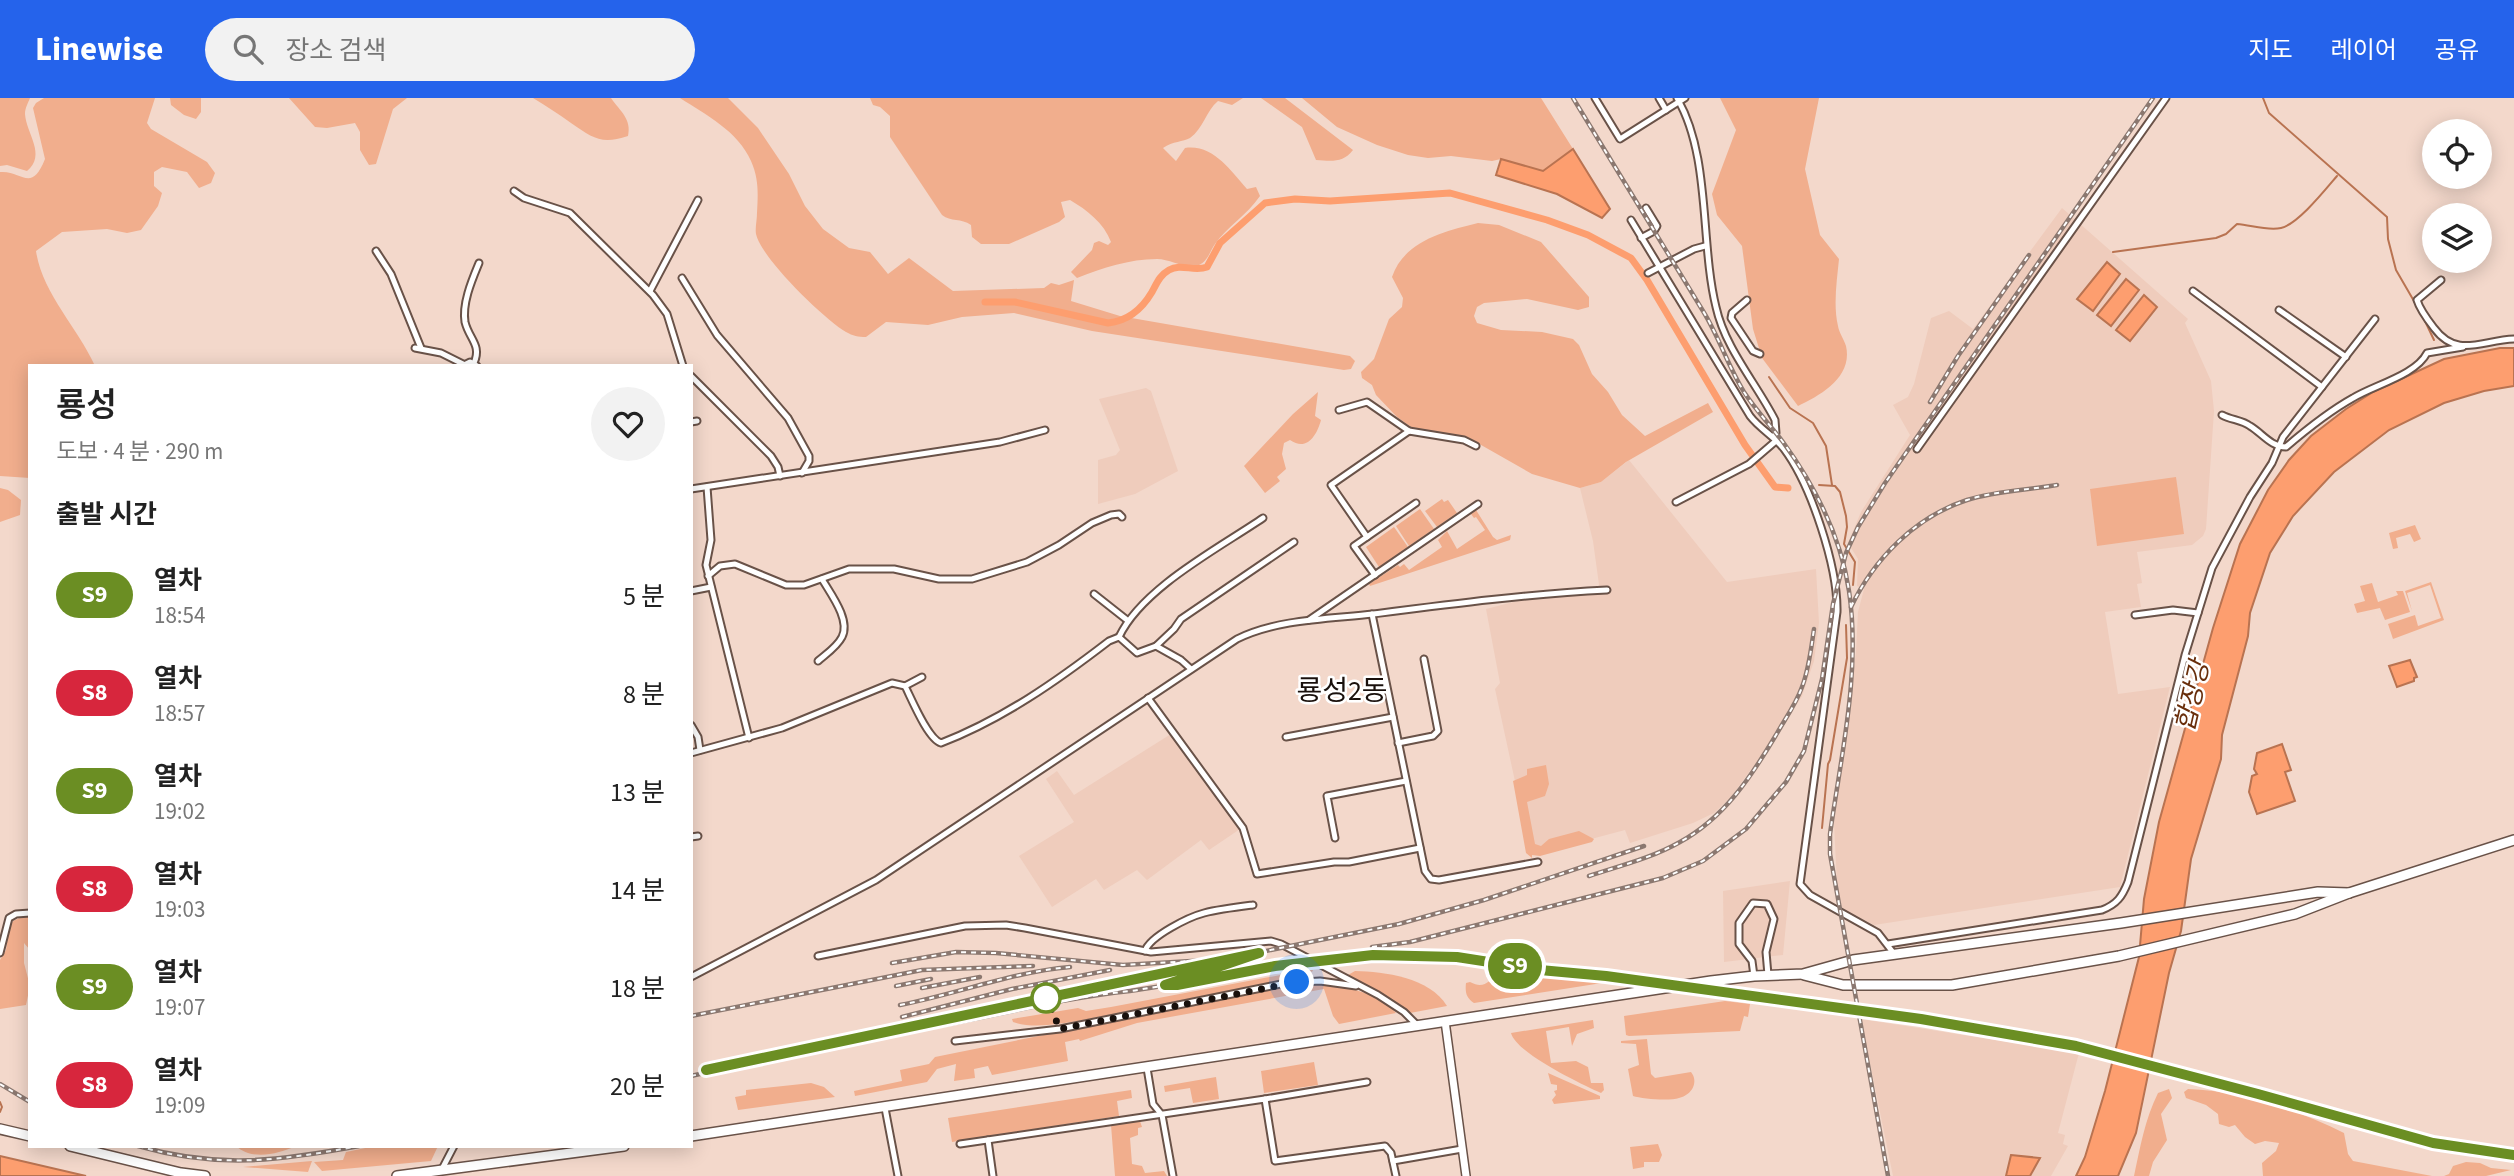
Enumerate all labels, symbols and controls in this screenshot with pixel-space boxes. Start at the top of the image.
search box [205,18,695,81]
text: Linewise [35,26,163,73]
icon: search [229,30,267,68]
text: 장소 검색 [285,32,386,69]
text: 지도 [2248,33,2293,68]
text: 레이어 [2331,33,2397,68]
text: 공유 [2435,33,2479,68]
map controls [2422,119,2492,273]
button: locate [2422,119,2492,189]
button: layers [2422,203,2492,273]
text: 룡성 [56,382,117,429]
button: heart [591,387,665,461]
text: 도보 · 4 분 · 290 m [56,435,223,468]
text: 출발 시간 [56,496,157,533]
text: 열차 [154,562,202,599]
text: S9 [81,577,108,612]
text: 5 분 [623,578,665,615]
text: 18:54 [154,599,205,632]
water label: 합장강 [2166,654,2219,735]
text: 열차 [154,660,202,697]
district label: 룡성2동 [1296,671,1388,711]
text: S8 [81,675,108,710]
text: 8 분 [623,676,665,713]
text: 18:57 [154,697,205,730]
text: 열차 [154,758,202,795]
text: S9 [81,773,108,808]
text: 13 분 [610,774,665,811]
text: 19:02 [154,795,205,828]
text: 열차 [154,856,202,893]
text: S8 [81,871,108,906]
text: 14 분 [610,872,665,909]
text: 19:03 [154,893,205,926]
line badge: S9 [1484,943,1546,989]
text: S9 [1502,948,1528,983]
text: 열차 [154,954,202,991]
your location [1279,964,1314,999]
text: S9 [81,969,108,1004]
text: 18 분 [610,970,665,1007]
unlabelled marker [1031,983,1061,1013]
text: 19:07 [154,991,205,1024]
text: 열차 [154,1052,202,1089]
text: S8 [81,1067,108,1102]
text: 20 분 [610,1068,665,1105]
text: 19:09 [154,1089,205,1122]

